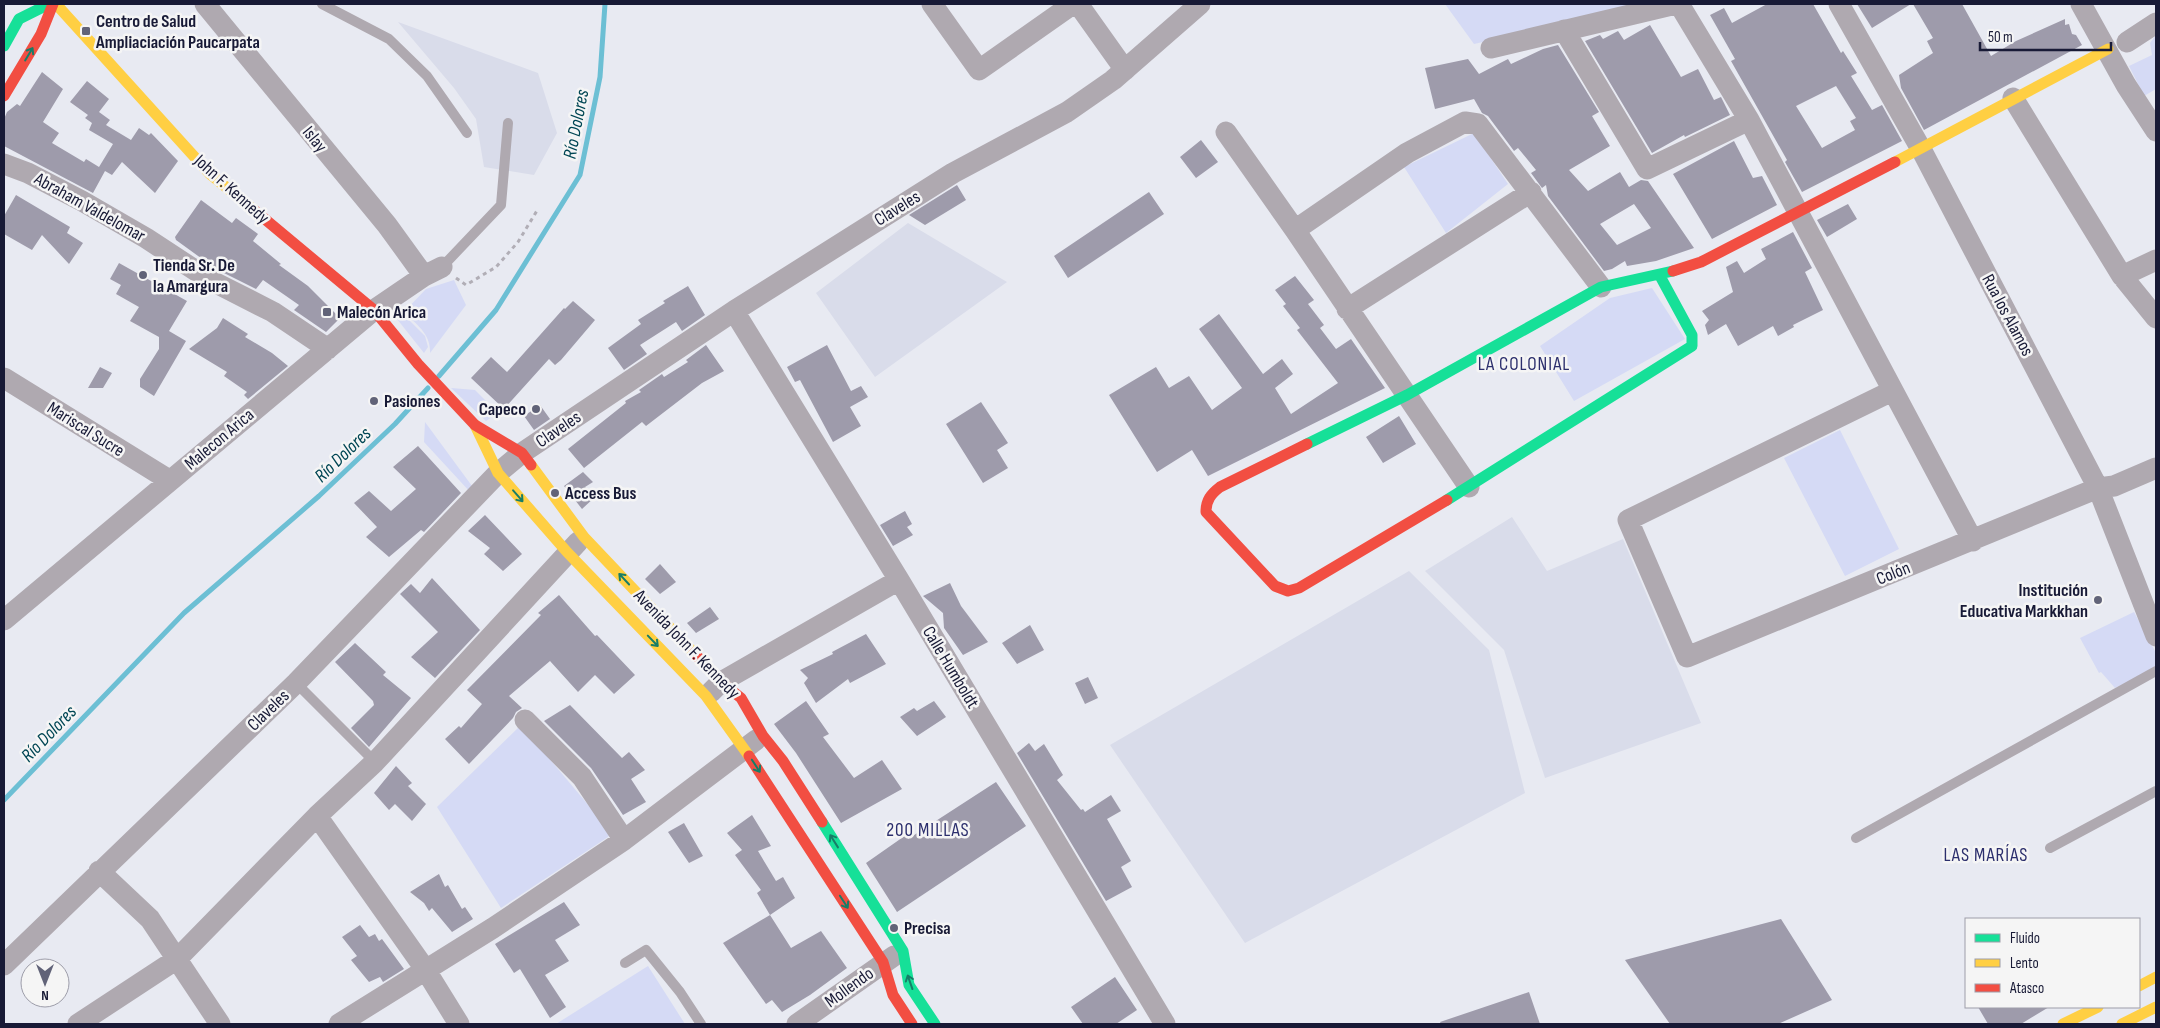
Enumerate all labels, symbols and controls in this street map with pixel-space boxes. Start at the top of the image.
place label: Centro de Salud Ampliaciación Paucarpata [95,11,260,53]
scale bar [1980,20,2111,52]
marker: Centro de Salud Ampliaciación Paucarpata [80,25,92,37]
text: 50 m [1988,28,2013,47]
one-way arrow [24,48,34,62]
water label: Río Dolores [559,87,594,161]
street label: Islay [298,122,331,157]
street label: John F. Kennedy [189,150,273,228]
street label: Abraham Valdelomar [30,168,149,247]
street label: Claveles [870,186,924,231]
place label: Tienda Sr. De la Amargura [153,255,235,297]
marker: Tienda Sr. De la Amargura [137,269,149,281]
street label: Rua los Alamos [1977,271,2038,360]
place label: Malecón Arica [337,302,426,323]
marker: Malecón Arica [321,306,333,318]
district label: LA COLONIAL [1478,353,1570,376]
place label: Pasiones [384,391,440,412]
marker: Pasiones [368,395,380,407]
street label: Mariscal Sucre [43,397,128,461]
place label: Capeco [479,399,526,420]
marker: Capeco [530,403,542,415]
street label: Malecon Arica [180,404,258,474]
street label: Claveles [532,407,585,452]
water label: Río Dolores [310,422,376,488]
place label: Access Bus [564,483,636,504]
marker: Access Bus [549,487,561,499]
one-way arrow [513,490,524,503]
street label: Colón [1873,557,1913,590]
one-way arrow [618,573,630,586]
place label: Institución Educativa Markkhan [1960,580,2088,622]
street label: Avenida John F. Kennedy [629,585,744,703]
marker: Institución Educativa Markkhan [2092,594,2104,606]
street label: Calle Humboldt [918,623,983,712]
one-way arrow [647,634,659,647]
street label: Claveles [243,685,294,735]
water label: Río Dolores [17,701,82,767]
one-way arrow [751,758,761,772]
district label: 200 MILLAS [886,819,970,842]
one-way arrow [828,835,838,849]
district label: LAS MARÍAS [1944,844,2028,867]
one-way arrow [839,895,849,909]
place label: Precisa [904,918,951,939]
legend [1965,918,2140,1008]
marker: Precisa [888,922,900,934]
text: Fluido [2010,929,2040,948]
text: Lento [2010,954,2039,973]
north arrow [20,958,70,1008]
street label: Mollendo [821,963,878,1012]
one-way arrow [905,975,914,991]
text: Atasco [2009,979,2044,998]
text: N [41,987,49,1004]

